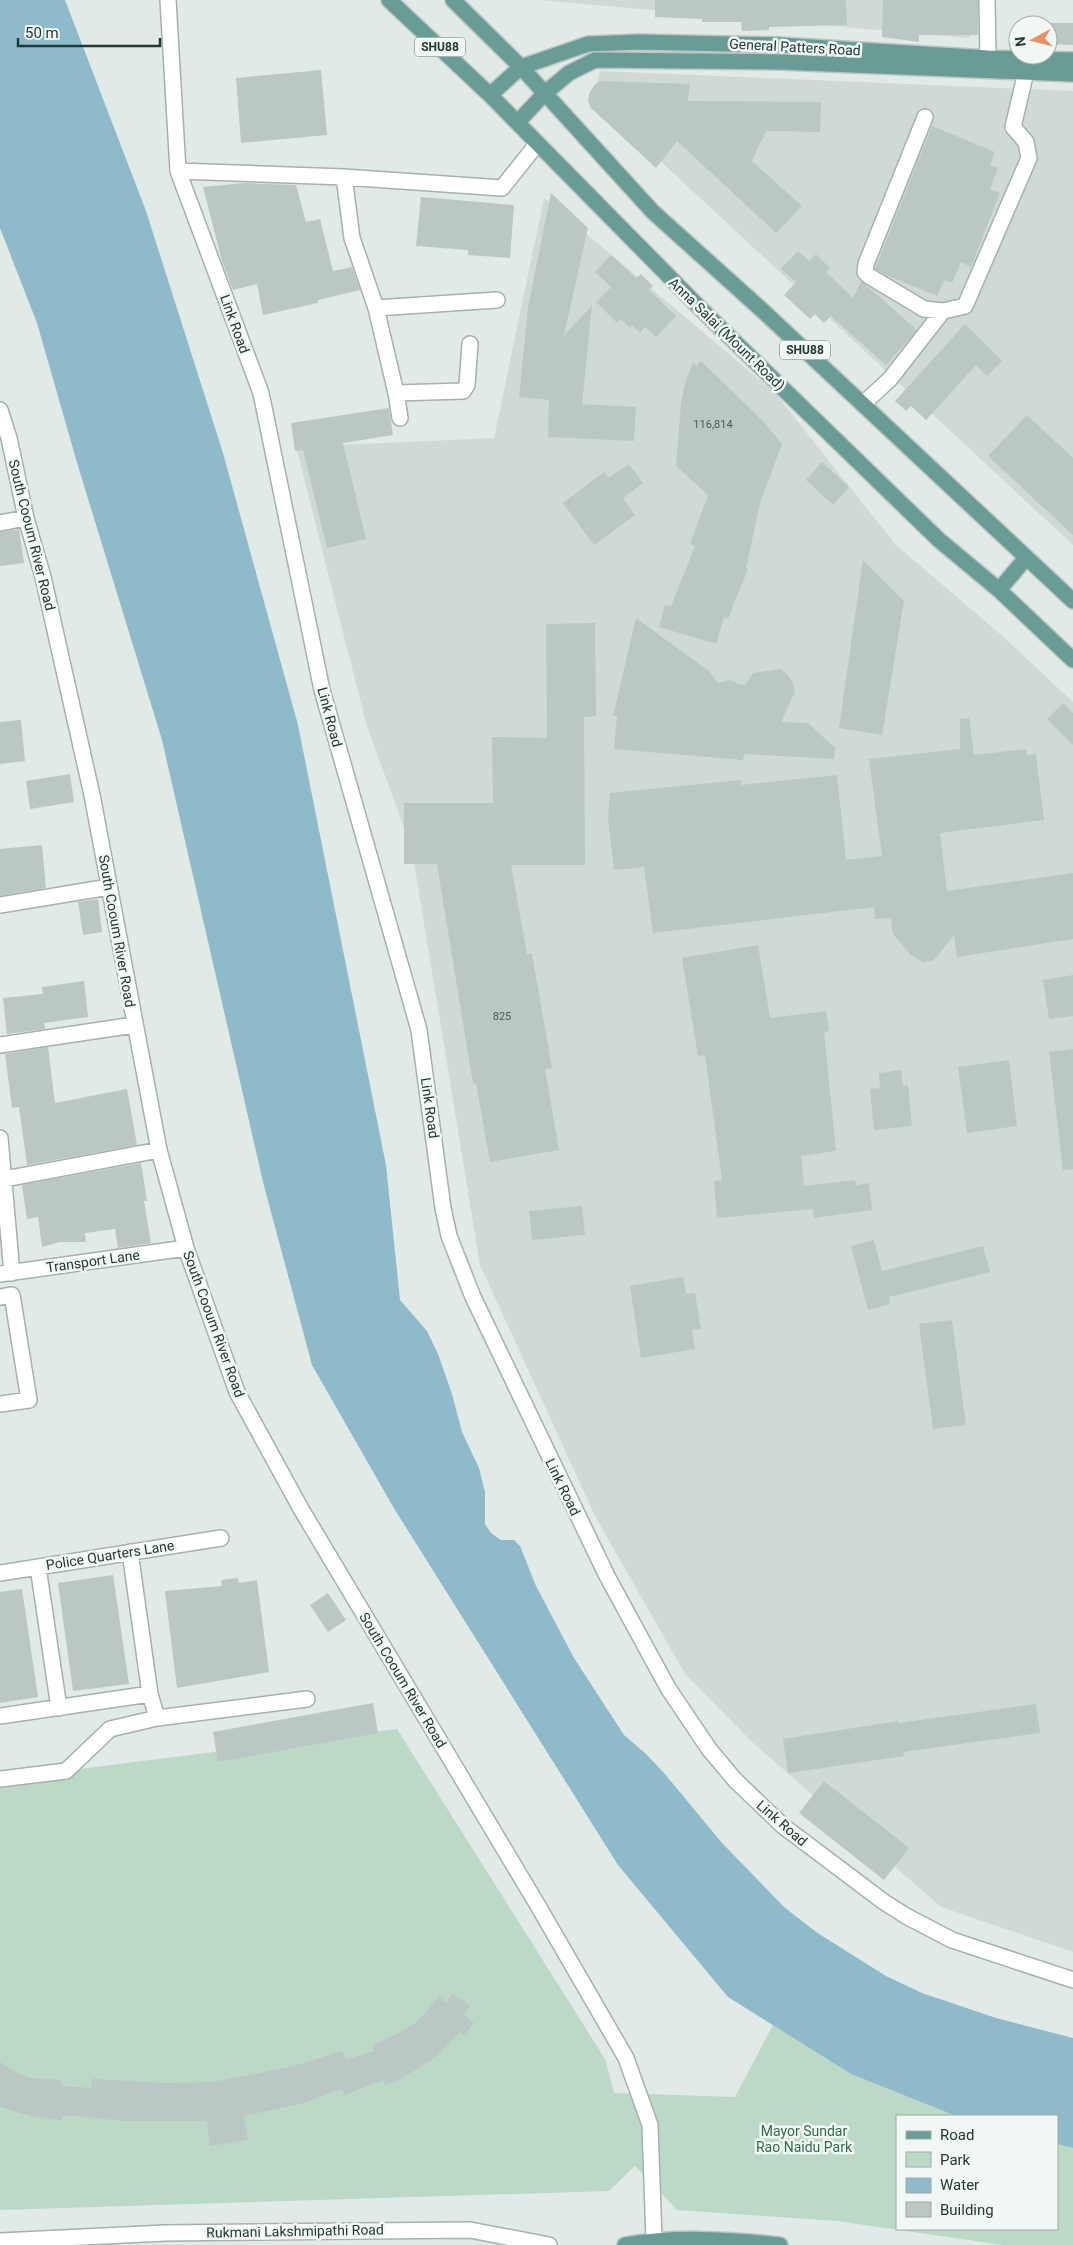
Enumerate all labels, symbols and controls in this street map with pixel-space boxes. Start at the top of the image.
scale bar [18,15,160,47]
north arrow [1008,15,1058,65]
text: 50 m [25,24,59,42]
street label: General Patters Road [729,36,861,58]
text: N [1012,36,1029,47]
road number: SHU88 [415,38,465,56]
street label: Anna Salai (Mount Road) [665,274,788,394]
street label: Link Road [217,292,253,356]
road number: SHU88 [780,340,830,360]
house number: 116,814 [693,418,733,431]
street label: South Cooum River Road [6,458,58,612]
street label: Link Road [314,685,346,749]
street label: South Cooum River Road [96,853,138,1009]
house number: 825 [493,1010,511,1023]
street label: Link Road [418,1076,442,1140]
street label: Transport Lane [45,1247,141,1275]
street label: South Cooum River Road [180,1249,248,1399]
street label: Link Road [542,1456,584,1518]
street label: Police Quarters Lane [45,1537,175,1573]
street label: South Cooum River Road [356,1610,450,1750]
street label: Link Road [754,1797,810,1849]
legend [896,2115,1058,2230]
park label: Mayor Sundar Rao Naidu Park [756,2123,853,2155]
text: Road [940,2126,974,2144]
text: Park [940,2151,971,2169]
text: Water [940,2176,979,2194]
text: Building [940,2201,994,2219]
street label: Rukmani Lakshmipathi Road [206,2221,384,2241]

